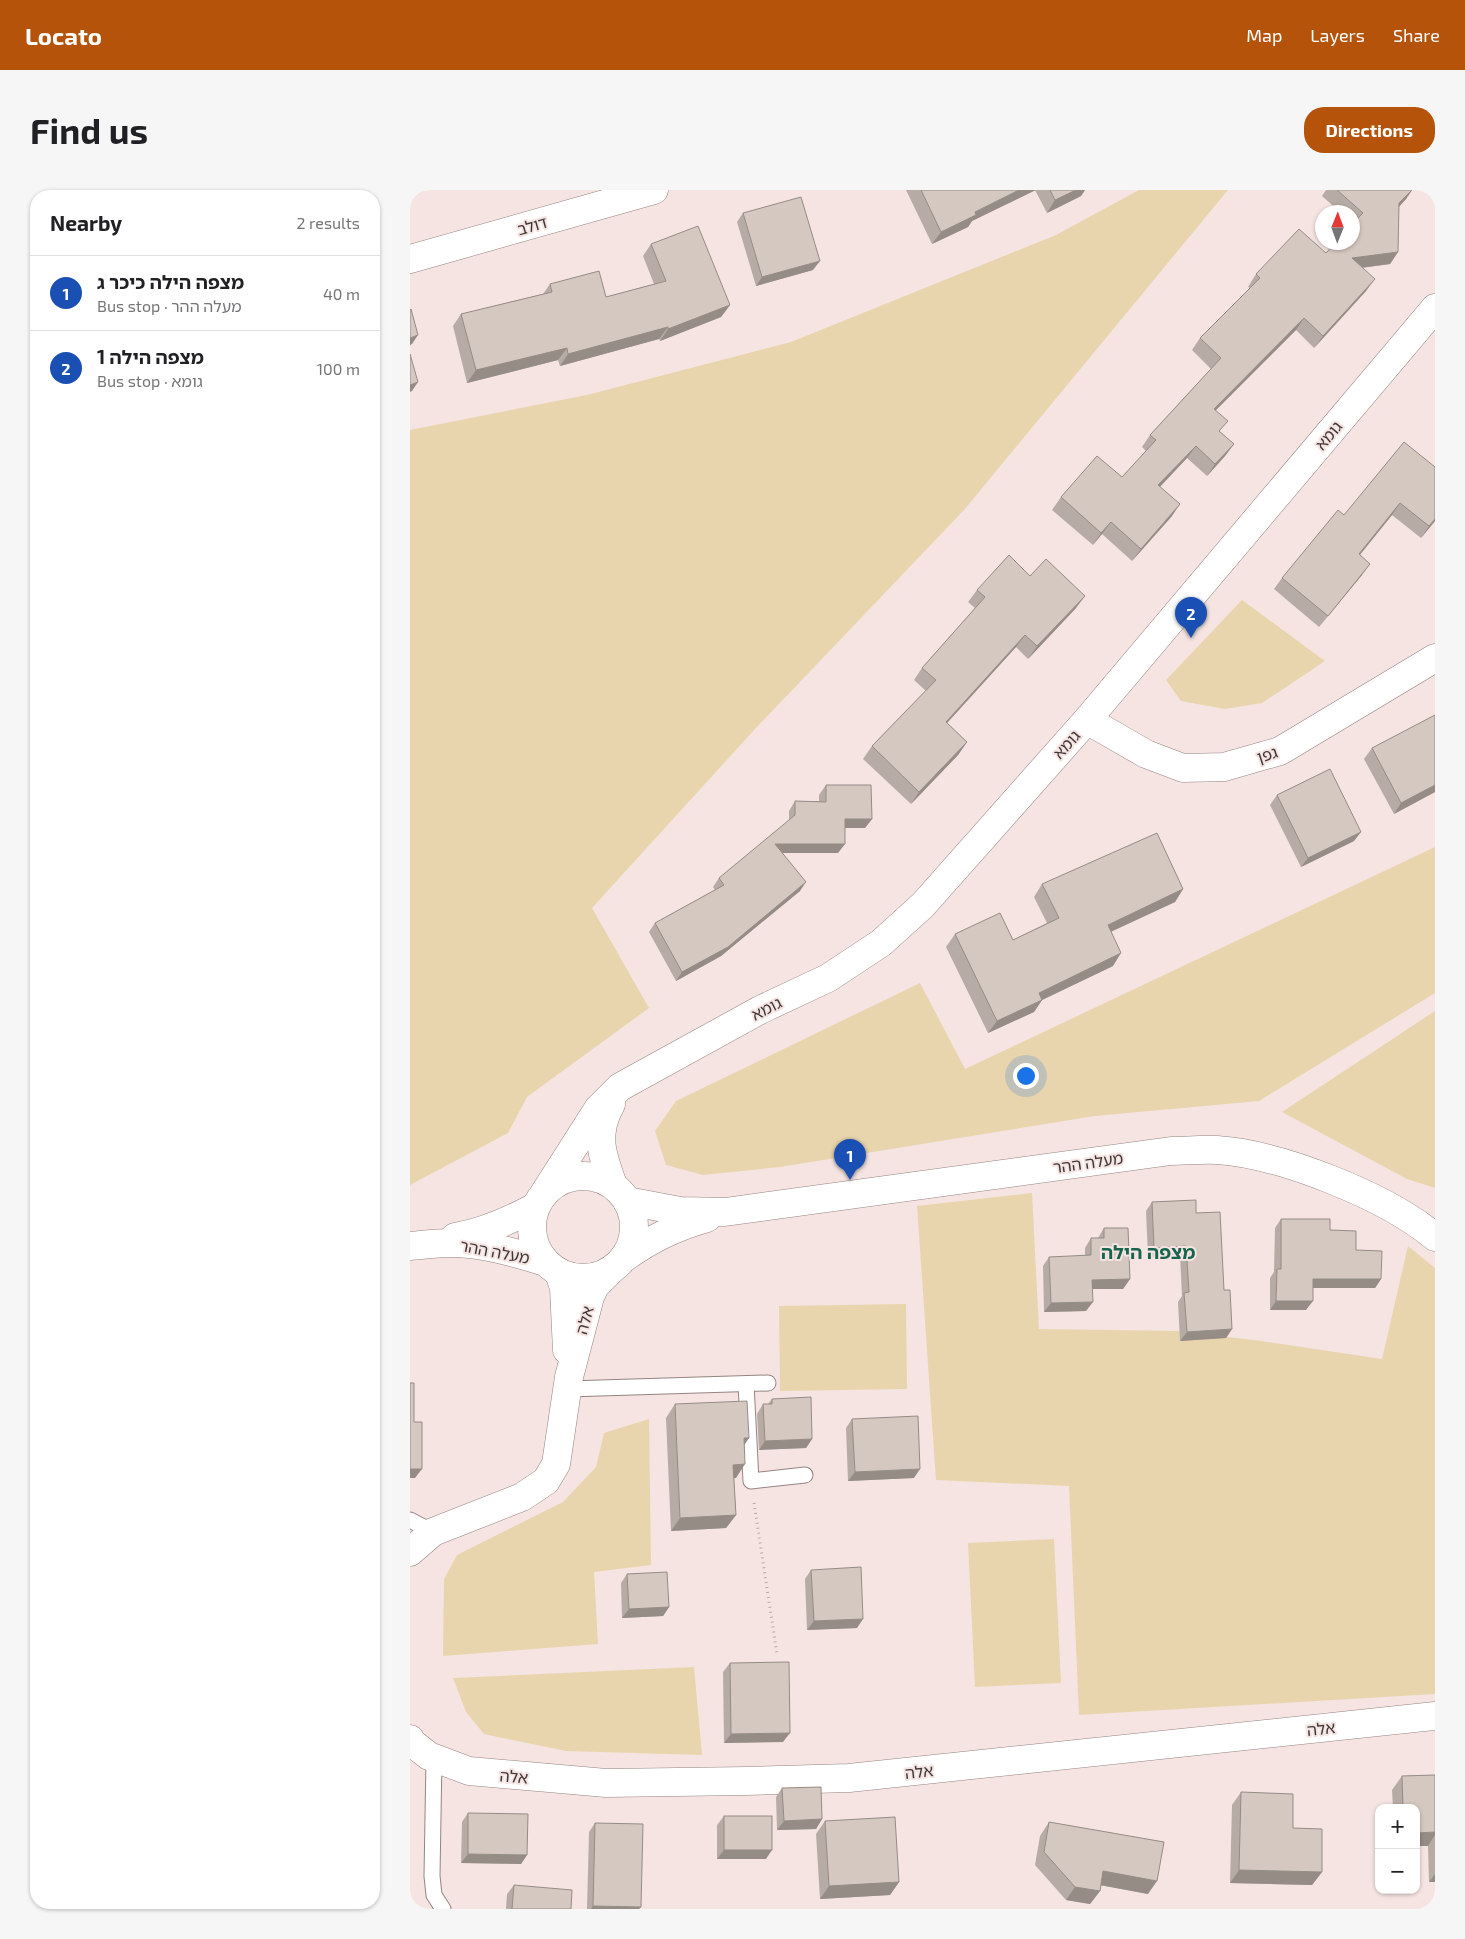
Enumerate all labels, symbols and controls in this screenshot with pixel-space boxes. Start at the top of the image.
text: Locato [25,21,102,50]
text: Map [1246,24,1282,46]
text: Layers [1310,24,1365,46]
text: Share [1393,24,1440,46]
button: Directions [1304,107,1435,153]
text: Find us [30,109,148,151]
north arrow [1315,205,1360,250]
text: Nearby [50,210,122,235]
street label: דולב [515,212,550,238]
text: 2 results [297,213,360,232]
text: מצפה הילה כיכר ג [97,270,244,293]
text: 1 [63,284,69,303]
text: 40 m [323,284,360,303]
text: Bus stop · מעלה ההר [97,296,242,315]
text: מצפה הילה 1 [97,345,204,368]
text: 2 [61,359,71,378]
text: 100 m [317,359,360,378]
text: Bus stop · גומא [97,371,203,390]
street label: גומא [1311,417,1345,453]
pin: 2 [1175,597,1207,638]
street label: גומא [1048,726,1084,762]
street label: גפן [1254,742,1280,766]
street label: גומא [748,992,784,1024]
your location [1013,1063,1039,1089]
pin: 1 [834,1139,866,1180]
street label: מעלה ההר [1052,1148,1124,1176]
street label: מעלה ההר [459,1235,531,1267]
district label: מצפה הילה [1101,1240,1195,1263]
street label: אלה [571,1304,597,1336]
street label: אלה [1306,1717,1336,1739]
street label: אלה [904,1760,934,1782]
street label: אלה [499,1765,529,1787]
map controls [1375,1804,1420,1894]
button: + [1375,1804,1420,1849]
button: − [1375,1849,1420,1894]

